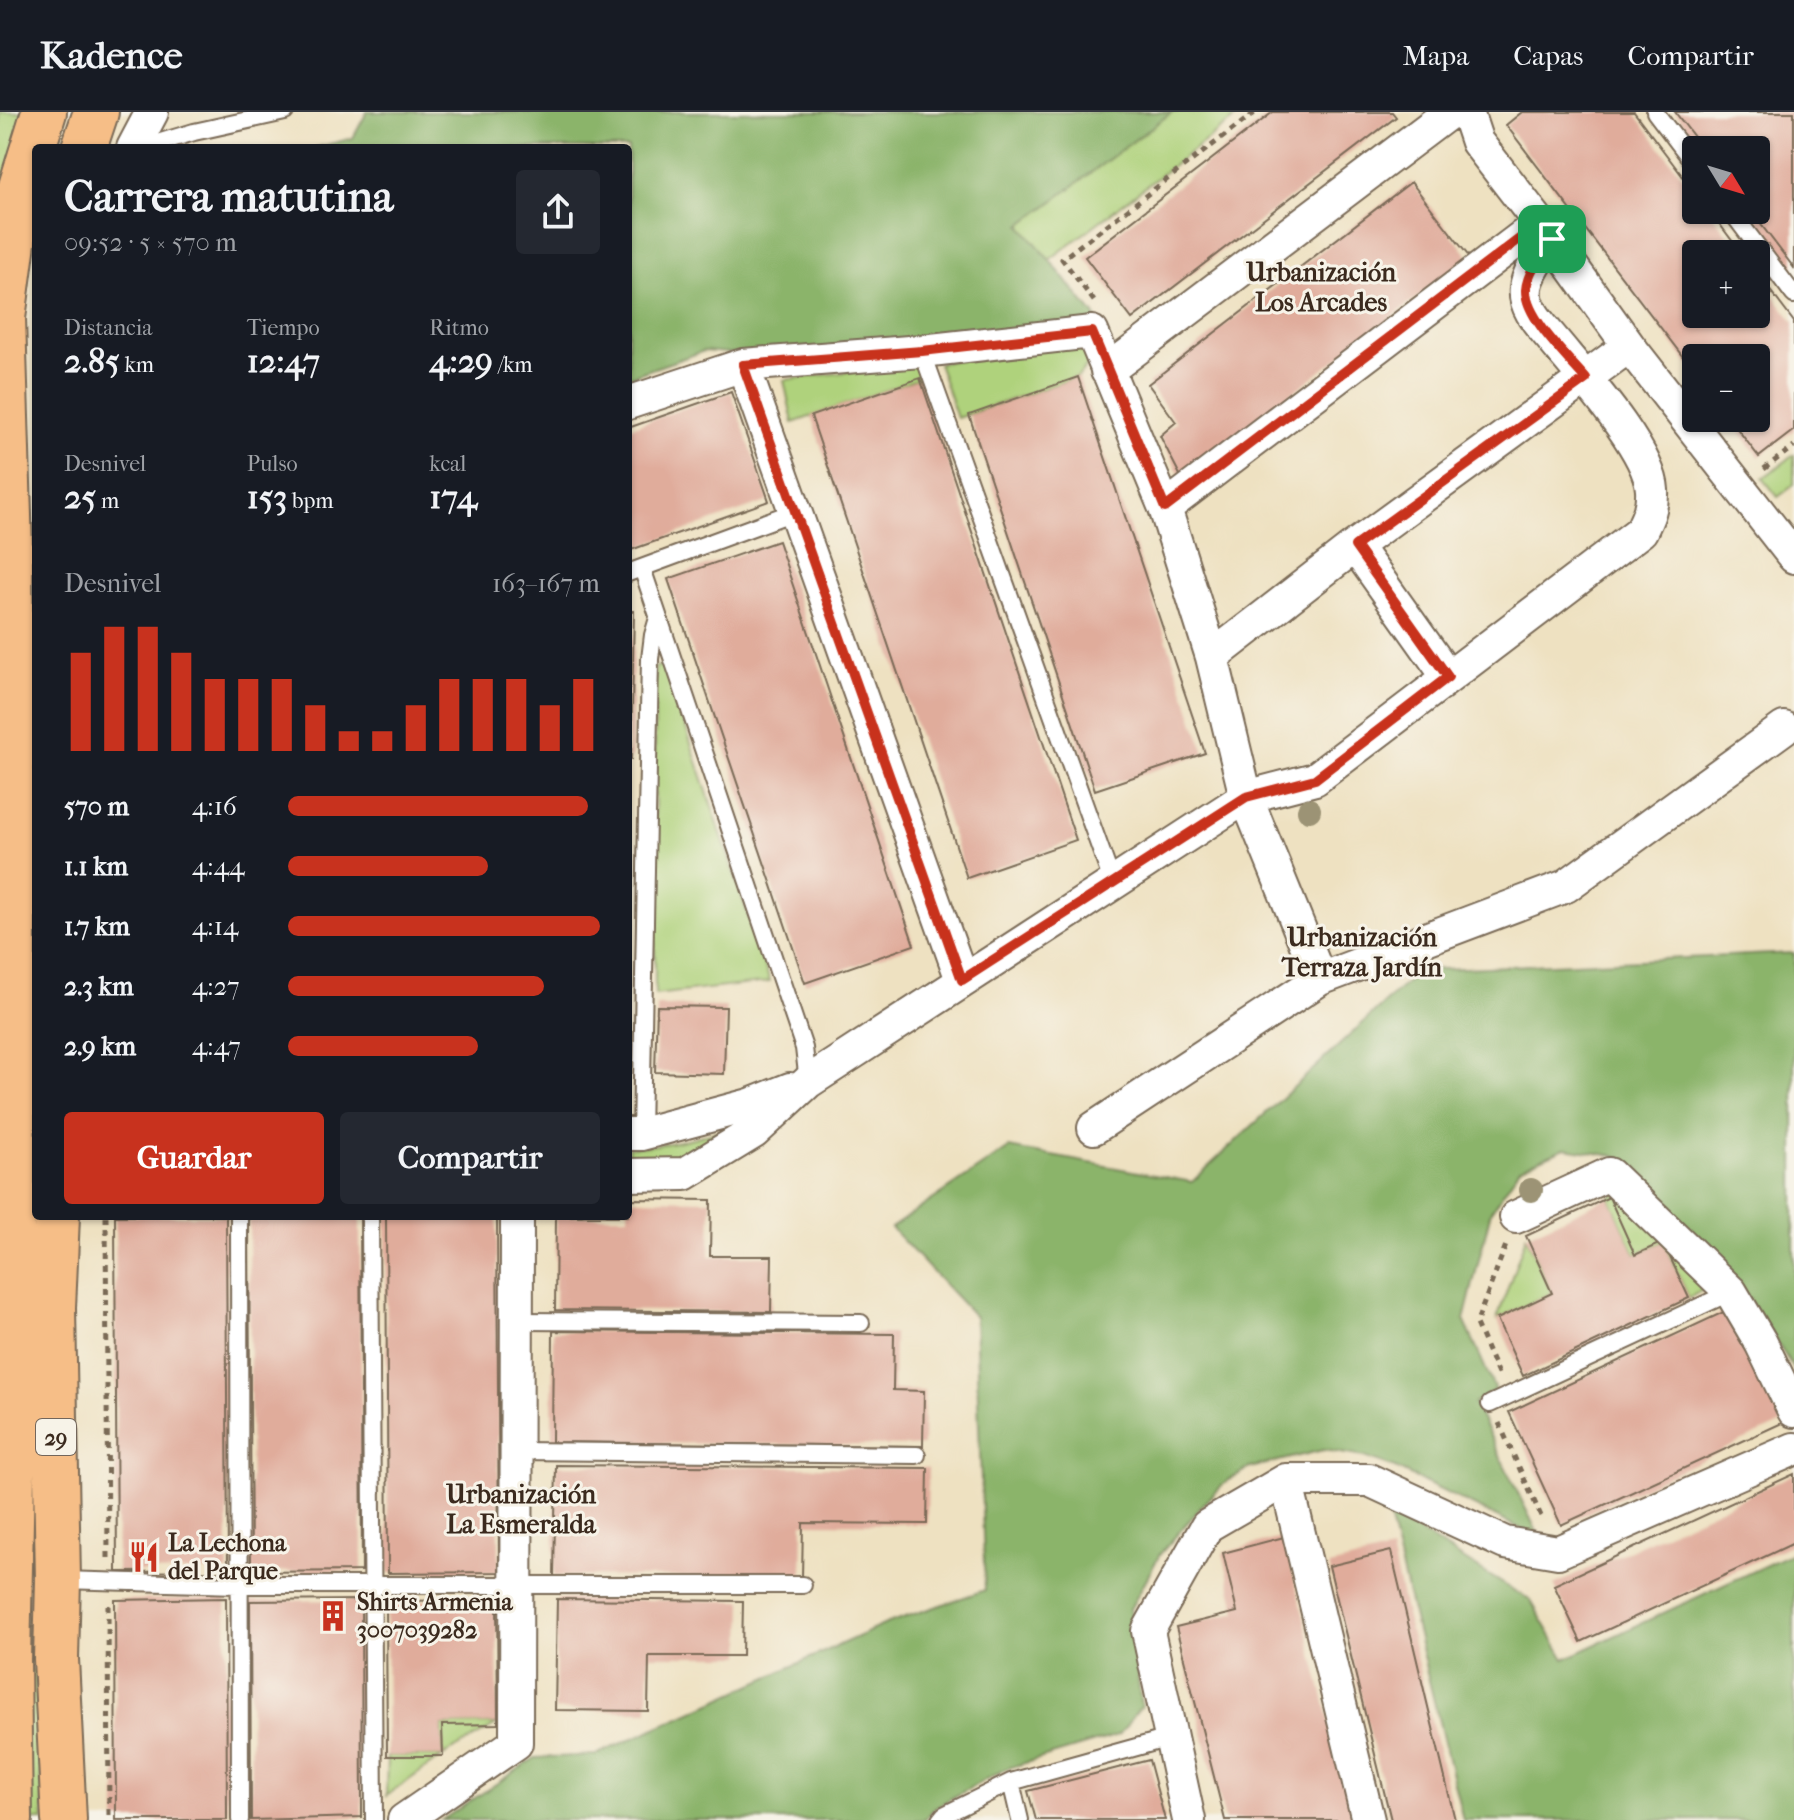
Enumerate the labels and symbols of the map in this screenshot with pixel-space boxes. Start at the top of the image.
north arrow [1682,136,1770,224]
pin [1518,205,1586,273]
district label: Urbanización Los Arcades [1245,257,1397,318]
district label: Urbanización Terraza Jardín [1281,922,1443,983]
road number: 29 [36,1419,76,1455]
district label: Urbanización La Esmeralda [445,1479,597,1540]
place label: La Lechona del Parque [168,1529,287,1585]
restaurant icon: La Lechona del Parque [127,1540,161,1574]
place label: Shirts Armenia 3007039282 [357,1588,513,1644]
building icon: Shirts Armenia 3007039282 [316,1599,350,1633]

